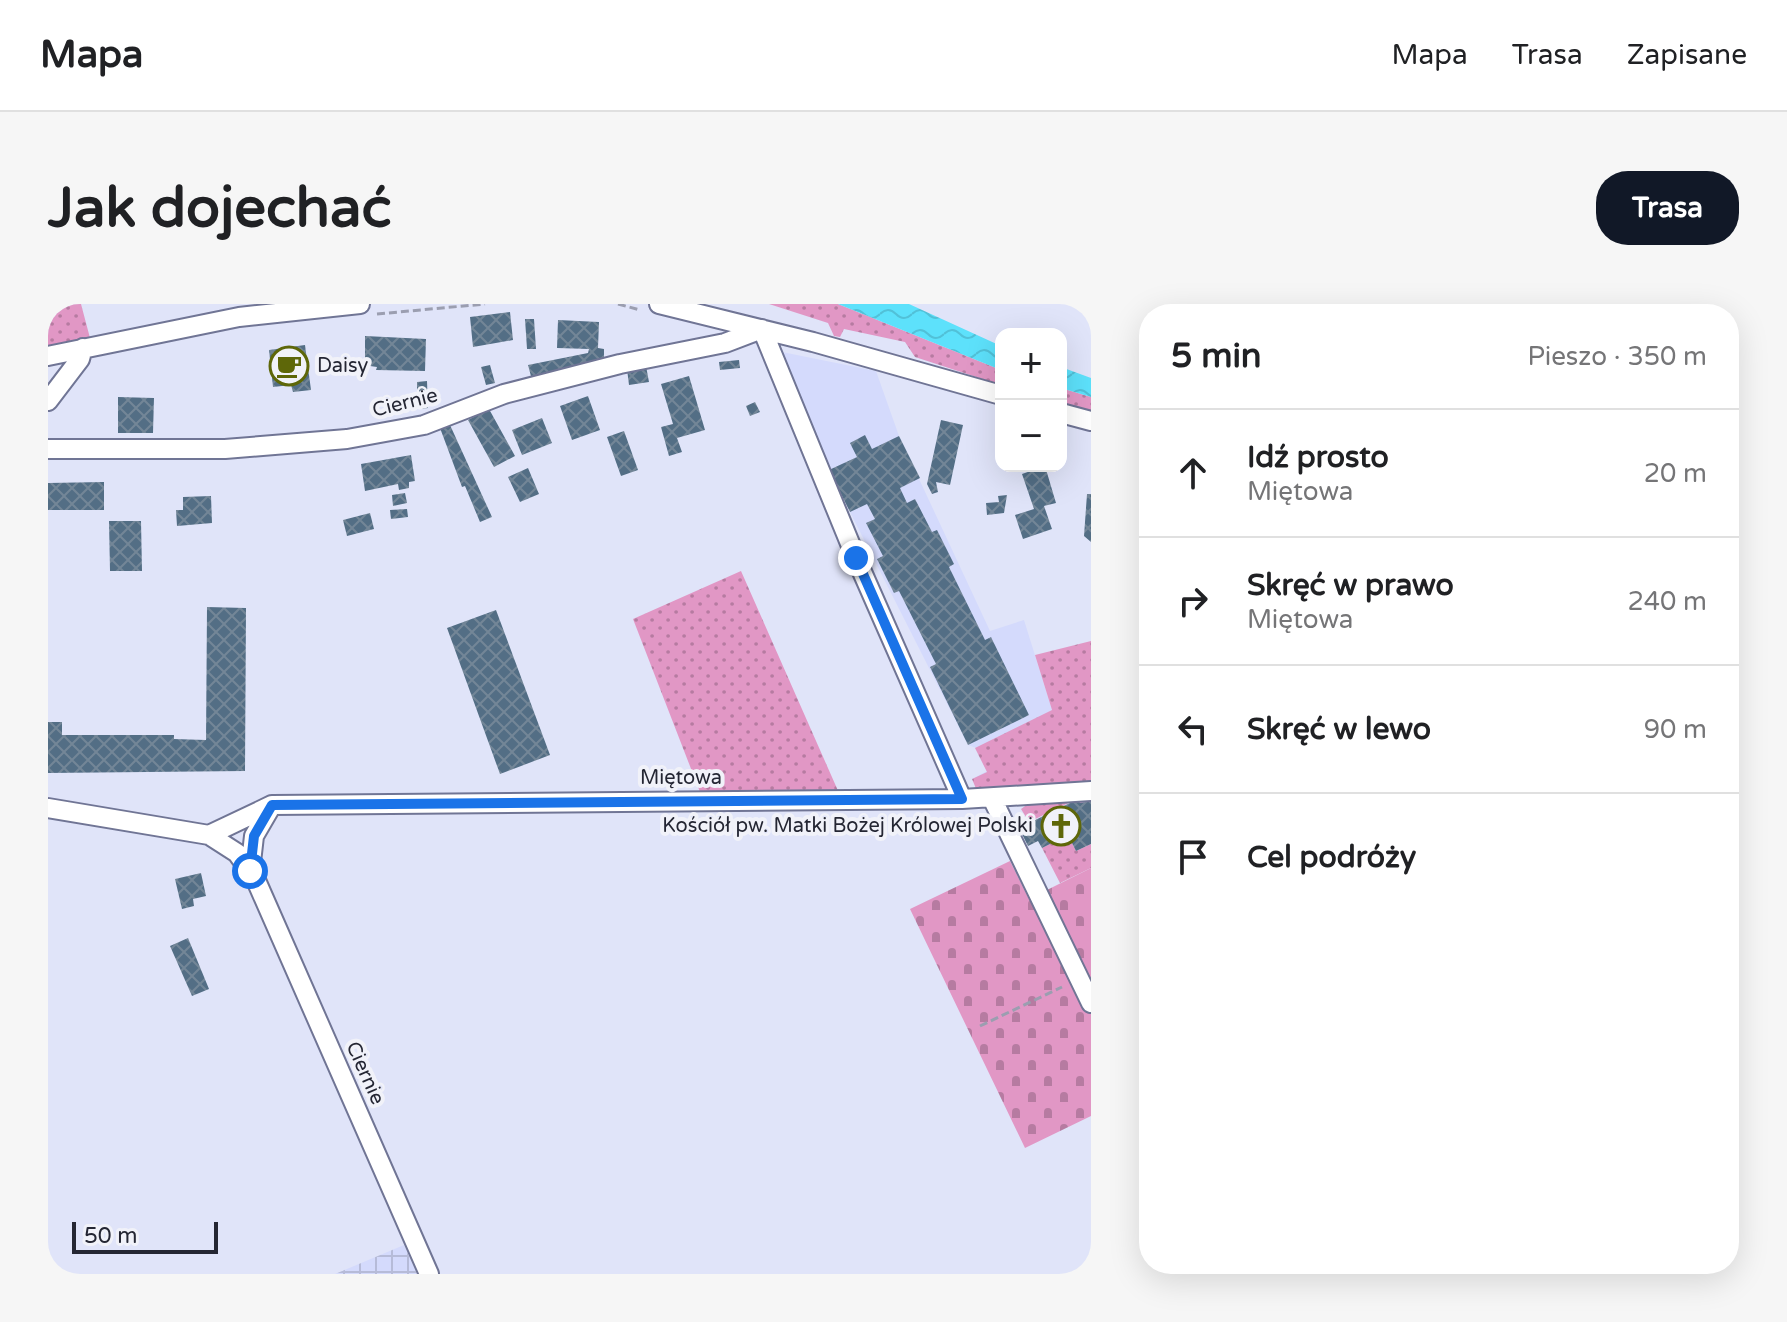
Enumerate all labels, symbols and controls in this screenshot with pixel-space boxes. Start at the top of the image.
text: Mapa [40,32,143,78]
text: Mapa [1391,38,1468,72]
text: Trasa [1512,38,1583,72]
text: Zapisane [1627,38,1747,72]
button: Trasa [1596,171,1739,245]
text: Jak dojechać [48,175,391,242]
map controls [995,328,1067,472]
button: + [995,328,1067,400]
text: 5 min [1171,336,1262,377]
text: Pieszo · 350 m [1527,341,1707,372]
cafe icon: Daisy [268,345,310,387]
place label: Daisy [317,354,369,378]
street label: Ciernie [370,383,440,423]
button: − [995,400,1067,472]
text: Idź prosto [1247,439,1389,476]
icon: ahead [1171,451,1215,495]
text: 20 m [1644,458,1707,489]
text: Miętowa [1247,476,1353,507]
route end [838,540,874,576]
text: Skręć w prawo [1247,567,1454,604]
icon: right [1171,579,1215,623]
text: 240 m [1627,586,1707,617]
text: Miętowa [1247,604,1353,635]
icon: left [1171,707,1215,751]
text: Skręć w lewo [1247,711,1431,748]
text: 90 m [1644,714,1707,745]
street label: Miętowa [640,766,722,790]
church icon: Kościół pw. Matki Bożej Królowej Polski [1040,805,1082,847]
place label: Kościół pw. Matki Bożej Królowej Polski [662,814,1033,838]
icon: arrive [1171,835,1215,879]
text: Cel podróży [1247,839,1416,876]
route start [232,853,268,889]
street label: Ciernie [341,1038,389,1108]
scale bar [72,1218,218,1254]
text: 50 m [84,1223,138,1249]

